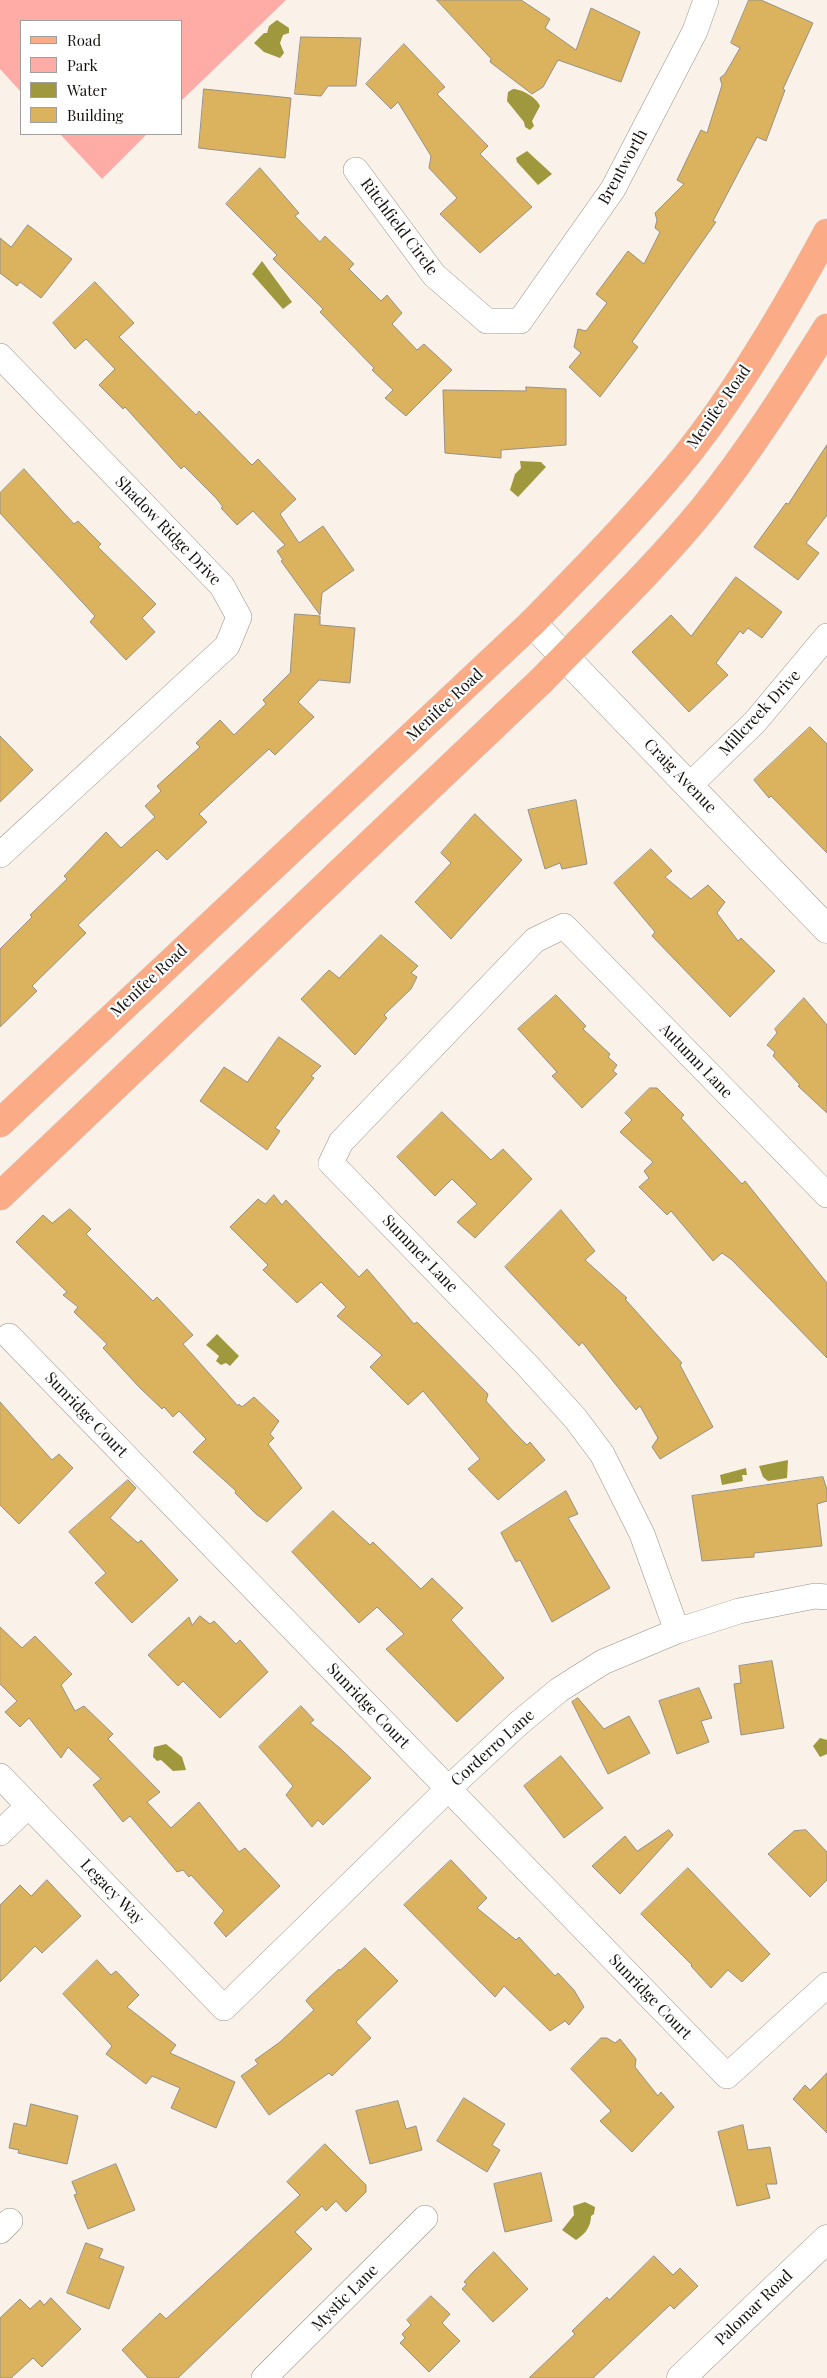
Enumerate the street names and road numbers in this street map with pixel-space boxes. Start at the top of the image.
street label: Brentworth [594,126,652,208]
street label: Ritchfield Circle [356,175,442,279]
street label: Menifee Road [683,362,755,452]
street label: Shadow Ridge Drive [111,472,225,590]
street label: Menifee Road [403,665,487,745]
street label: Millcreek Drive [715,666,805,760]
street label: Craig Avenue [640,735,720,817]
street label: Menifee Road [107,941,191,1021]
street label: Autumn Lane [656,1020,736,1102]
street label: Summer Lane [378,1211,462,1297]
street label: Sunridge Court [41,1368,131,1462]
street label: Sunridge Court [323,1659,413,1753]
street label: Corderro Lane [447,1706,539,1790]
street label: Legacy Way [76,1855,148,1929]
street label: Sunridge Court [605,1950,695,2044]
street label: Mystic Lane [308,2261,382,2335]
street label: Palomar Road [711,2266,797,2350]

